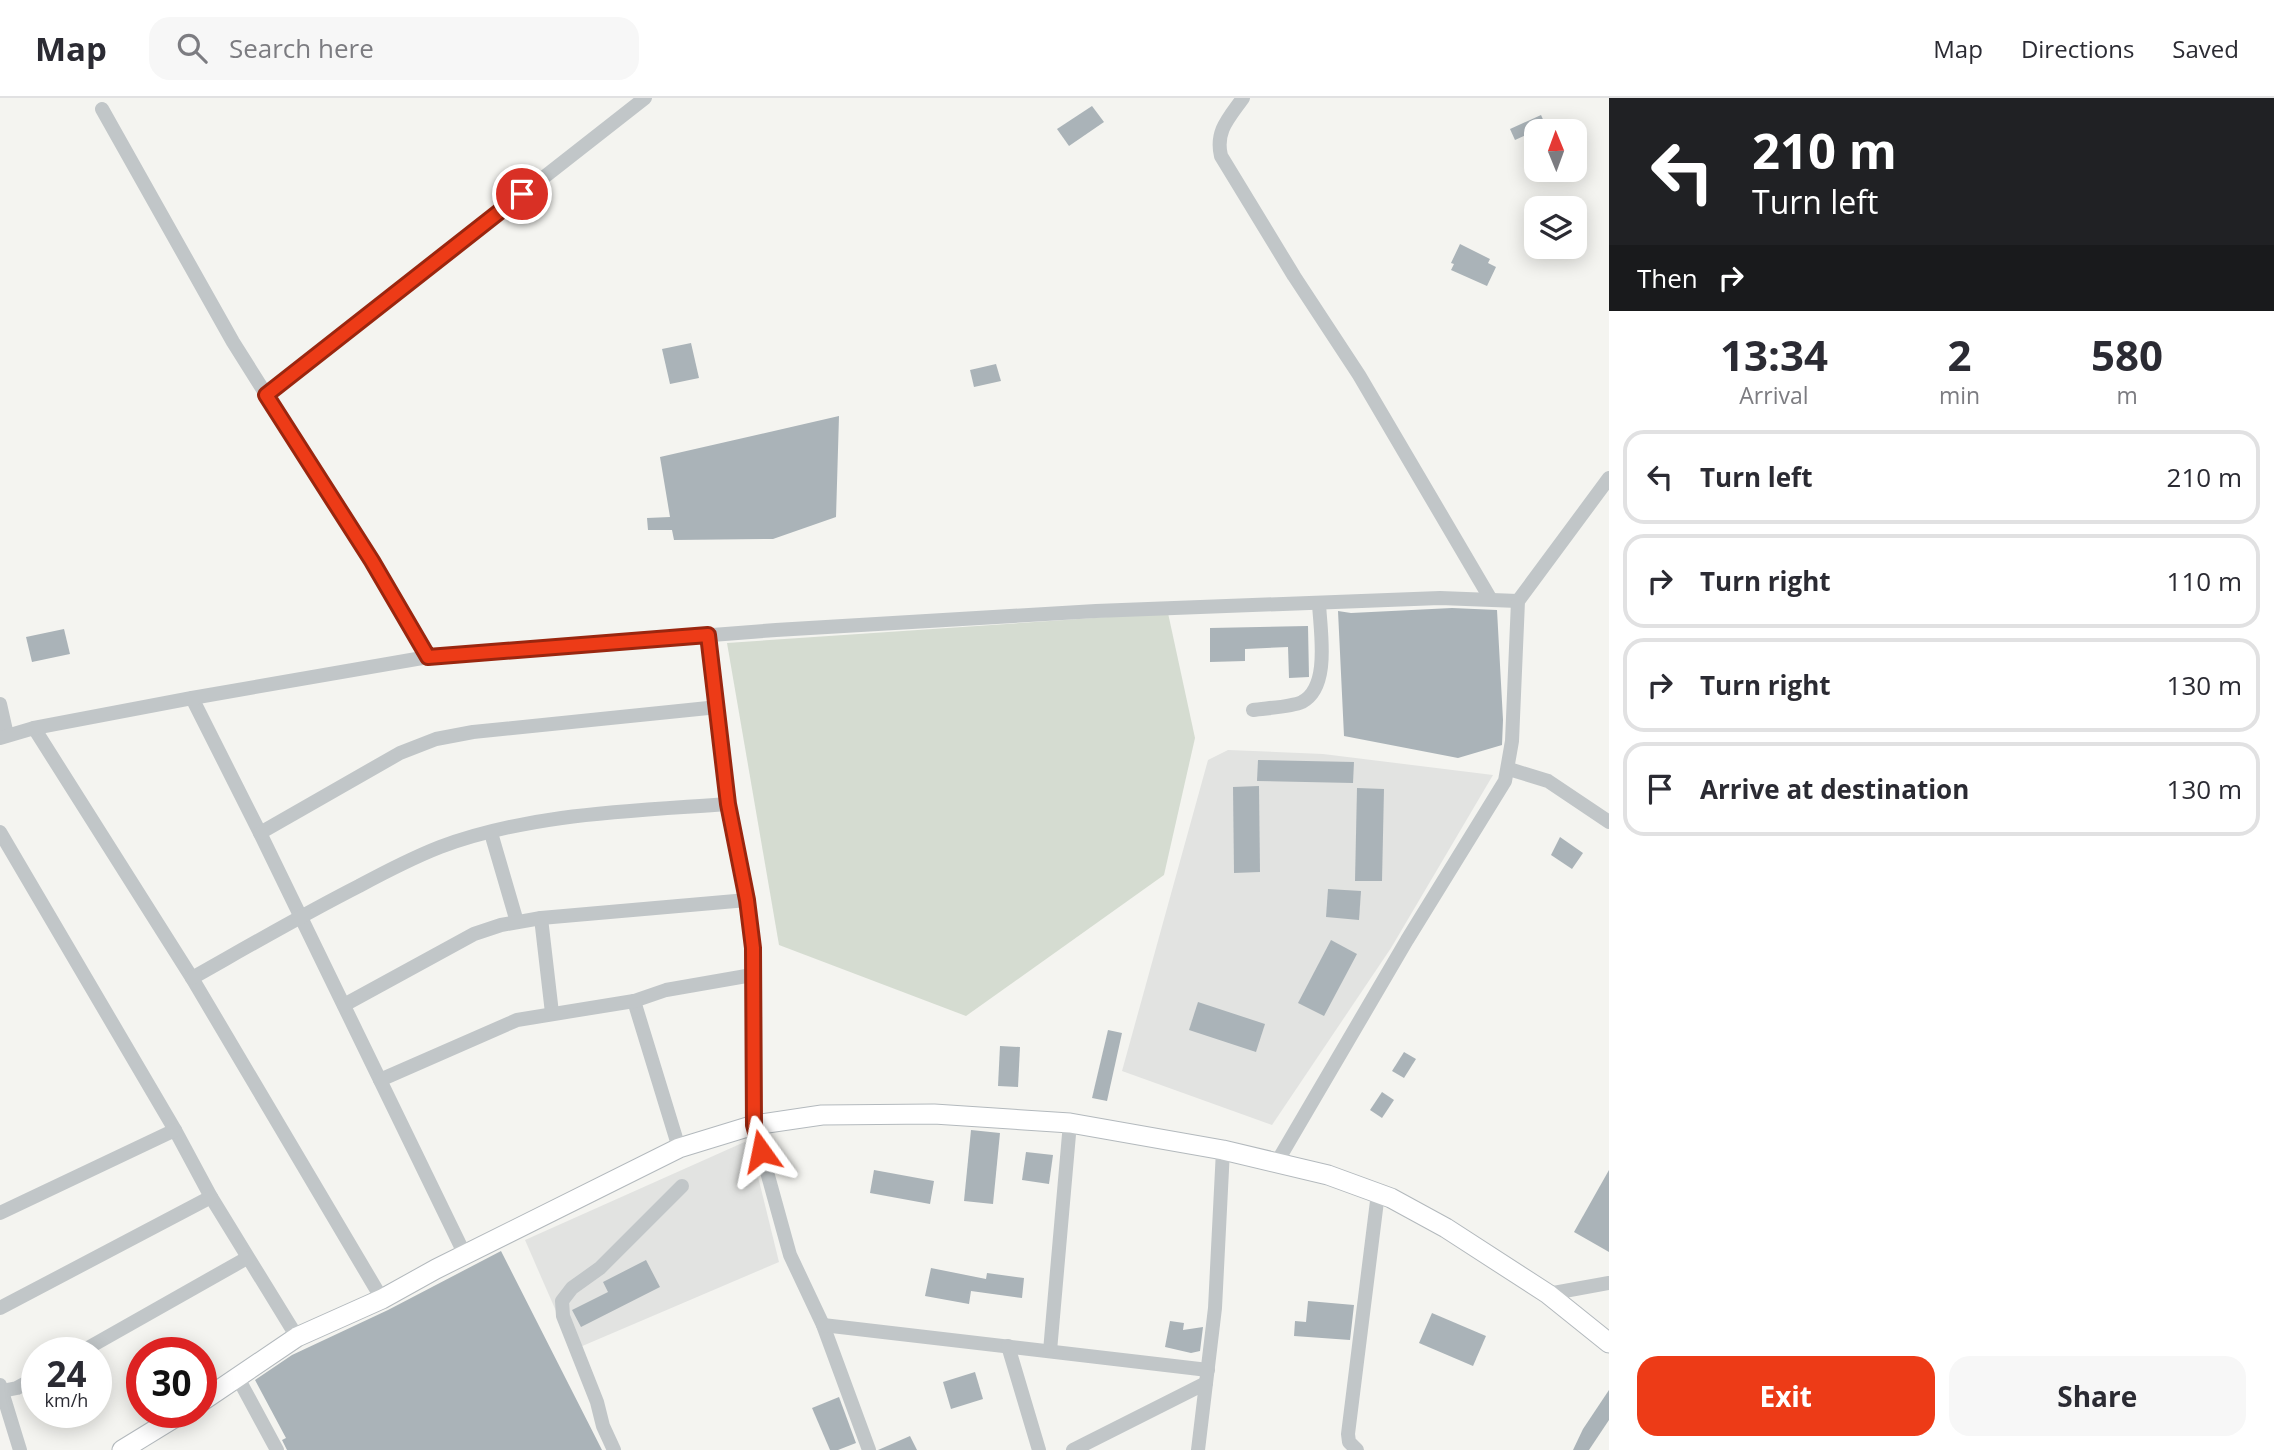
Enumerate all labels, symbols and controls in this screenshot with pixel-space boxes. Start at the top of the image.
search box [149,17,639,80]
text: Map [35,26,107,71]
icon: search [173,29,211,67]
text: Search here [229,30,374,66]
text: Map [1933,32,1983,65]
text: Directions [2021,32,2134,65]
text: Saved [2172,32,2239,65]
text: 210 m [1752,117,1897,183]
north arrow [1524,119,1587,182]
map controls [1524,119,1587,259]
icon: left [1637,126,1728,217]
pin [492,164,552,224]
icon: arrive [503,175,541,213]
text: Turn left [1752,180,1878,223]
button: layers [1524,196,1587,259]
icon: right [1712,259,1750,297]
text: Then [1637,260,1698,296]
text: 13:34 [1720,326,1828,383]
text: 2 [1947,326,1972,383]
text: 580 [2091,326,2163,383]
text: Arrival [1739,379,1809,411]
text: min [1939,379,1980,411]
text: m [2116,379,2138,411]
icon: left [1641,458,1679,496]
text: Turn left [1700,459,1812,495]
text: 210 m [2167,459,2242,495]
icon: right [1641,562,1679,600]
text: Turn right [1700,563,1831,599]
text: 110 m [2167,563,2242,599]
icon: right [1641,666,1679,704]
text: Turn right [1700,667,1831,703]
text: 130 m [2167,667,2242,703]
icon: arrive [1641,770,1679,808]
text: Arrive at destination [1700,771,1969,807]
text: 130 m [2167,771,2242,807]
position arrow [724,1114,798,1188]
speed limit sign: 30 [126,1337,217,1428]
text: 24 [46,1350,87,1397]
button: Exit [1637,1356,1935,1436]
button: Share [1949,1356,2246,1436]
text: km/h [45,1388,88,1412]

